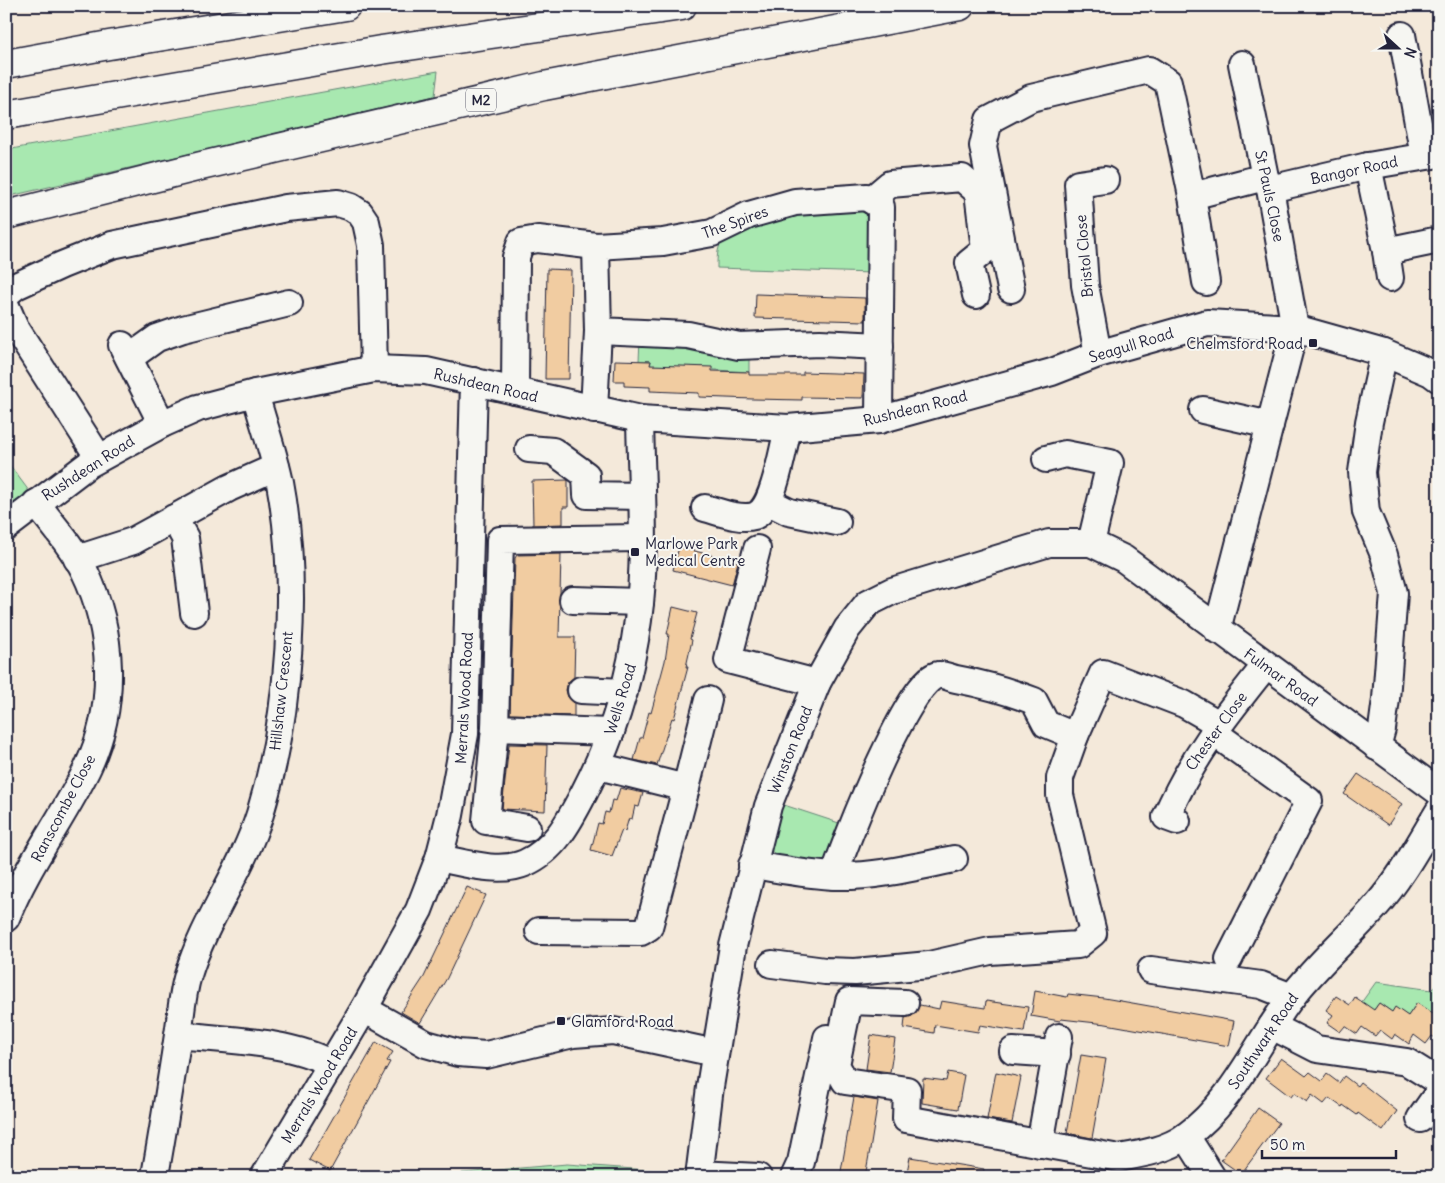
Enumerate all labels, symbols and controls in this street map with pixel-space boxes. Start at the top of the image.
north arrow [1372,22,1422,72]
text: N [1400,45,1420,60]
road number: M2 [466,88,496,112]
street label: St Pauls Close [1251,149,1289,243]
street label: Bangor Road [1309,151,1400,189]
street label: The Spires [699,201,771,243]
street label: Bristol Close [1071,214,1097,298]
street label: Seagull Road [1086,323,1176,367]
place label: Chelmsford Road [1186,334,1303,353]
marker: Chelmsford Road [1307,337,1319,349]
street label: Rushdean Road [432,364,540,406]
street label: Rushdean Road [861,386,969,430]
street label: Rushdean Road [38,431,138,505]
place label: Marlowe Park Medical Centre [645,534,745,570]
marker: Marlowe Park Medical Centre [629,546,641,558]
street label: Hillshaw Crescent [265,630,297,752]
street label: Merrals Wood Road [451,631,477,764]
street label: Fulmar Road [1240,644,1322,710]
street label: Wells Road [600,661,640,737]
street label: Chester Close [1181,688,1251,774]
street label: Winston Road [764,703,816,797]
street label: Ranscombe Close [27,751,99,865]
street label: Southwark Road [1224,989,1302,1093]
place label: Glamford Road [571,1012,674,1031]
marker: Glamford Road [555,1015,567,1027]
street label: Merrals Wood Road [277,1023,361,1146]
scale bar [1262,1128,1396,1160]
text: 50 m [1270,1135,1305,1154]

